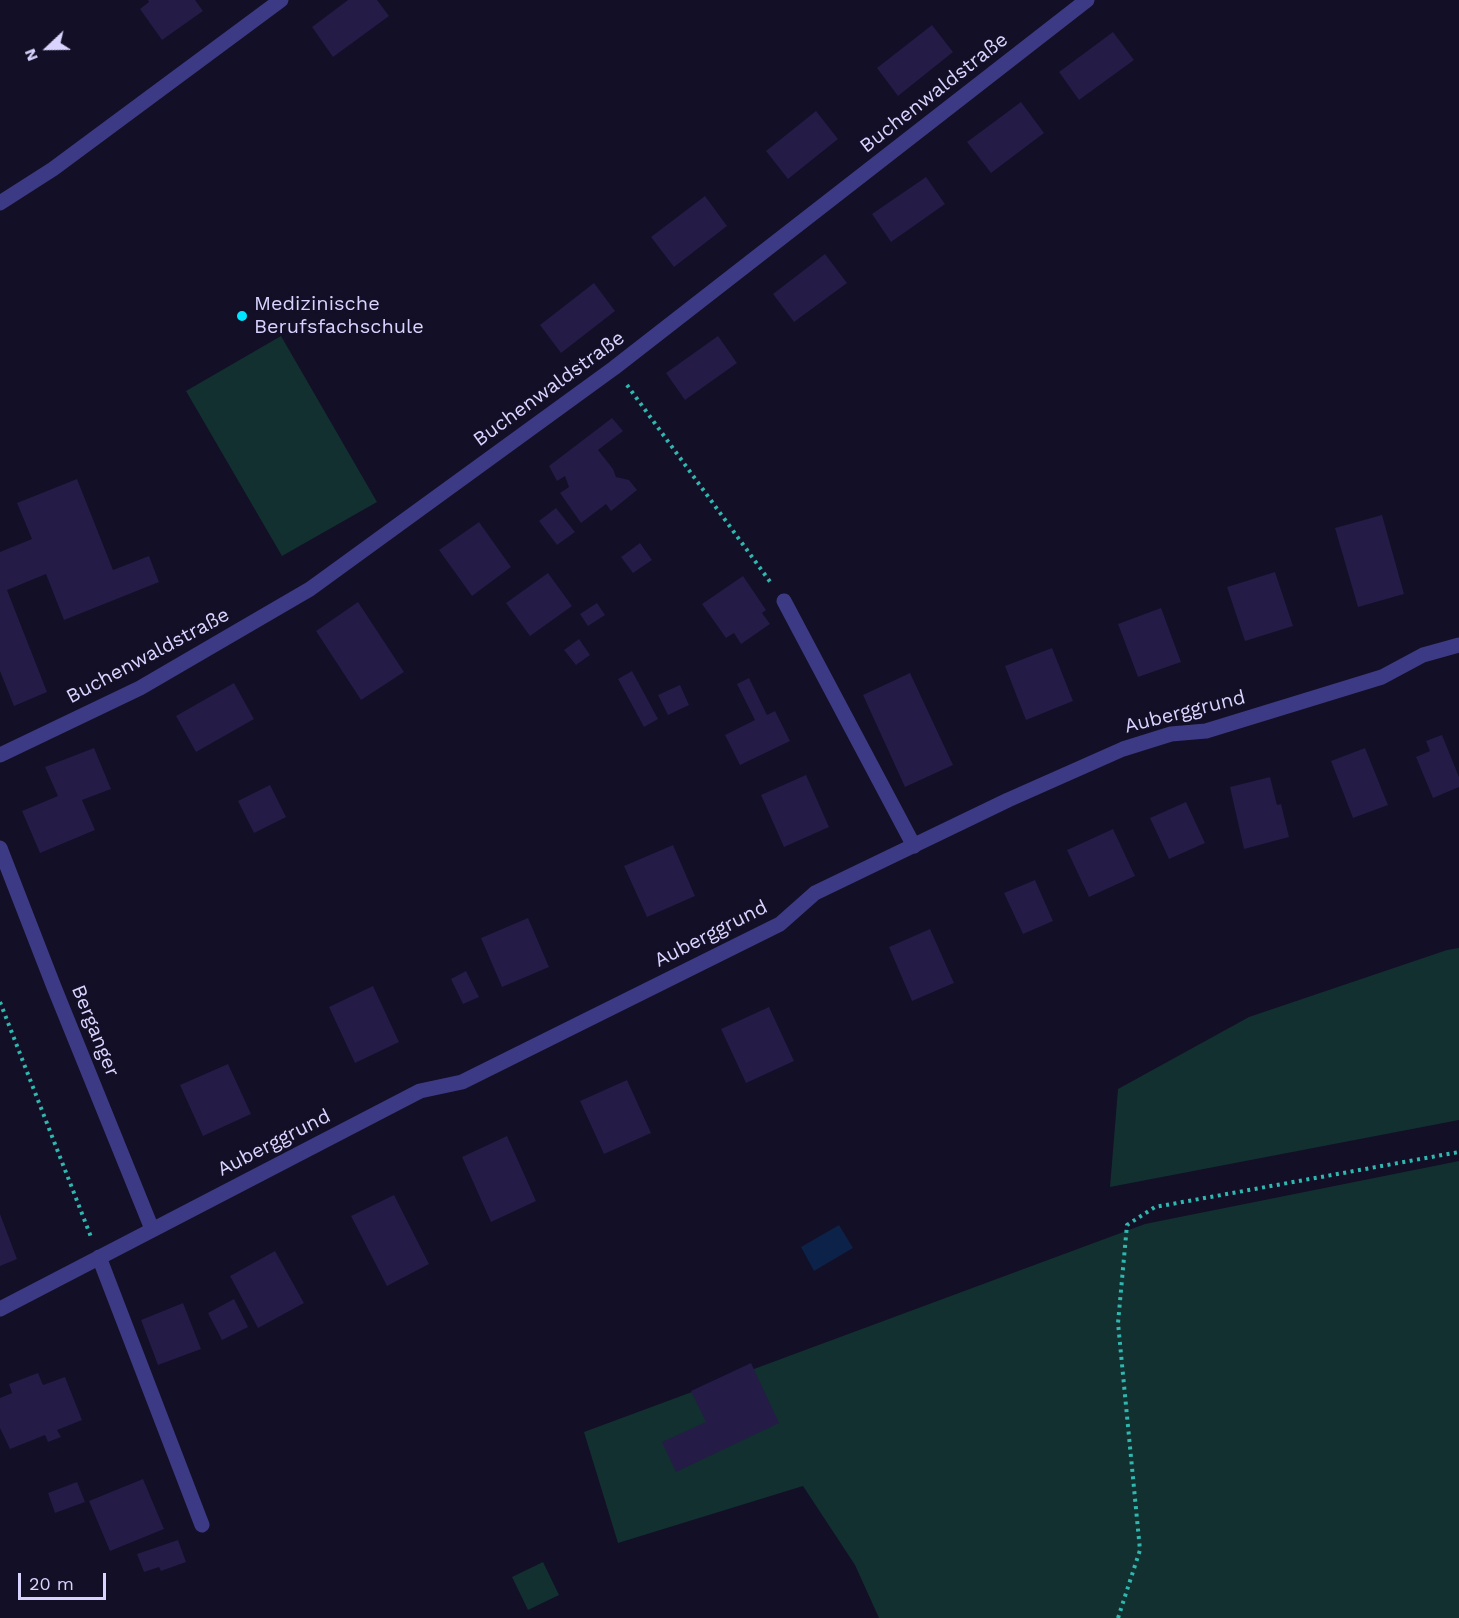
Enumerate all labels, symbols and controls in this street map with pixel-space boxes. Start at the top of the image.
north arrow [18,18,78,78]
street label: Buchenwaldstraße [855,28,1013,158]
text: N [20,46,42,64]
place label: Medizinische Berufsfachschule [254,292,424,339]
marker: Medizinische Berufsfachschule [235,309,249,323]
street label: Buchenwaldstraße [469,326,629,452]
street label: Buchenwaldstraße [62,603,234,709]
street label: Auberggrund [1122,685,1248,739]
street label: Auberggrund [650,895,772,973]
street label: Berganger [66,982,124,1080]
street label: Auberggrund [213,1104,335,1182]
scale bar [21,1561,110,1599]
text: 20 m [29,1573,74,1594]

